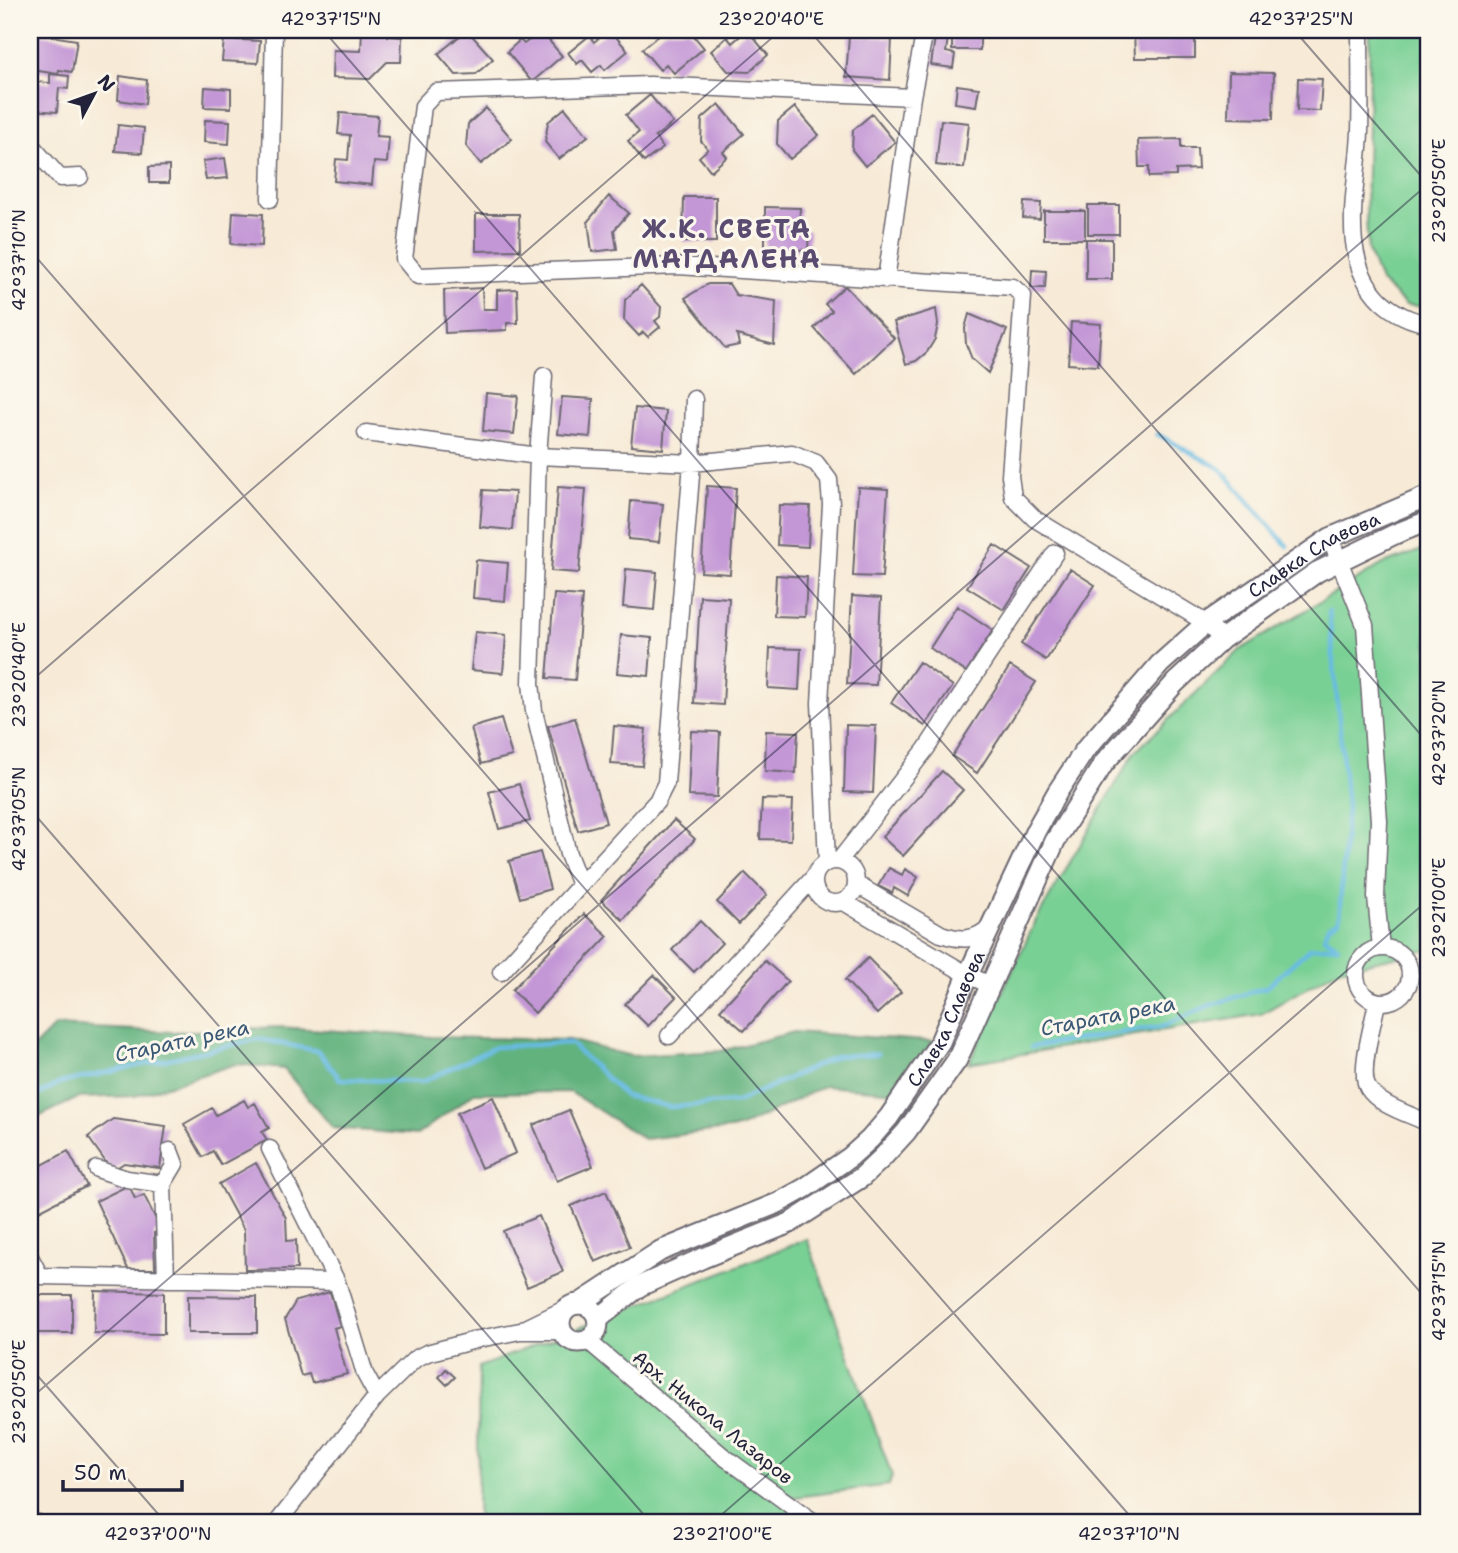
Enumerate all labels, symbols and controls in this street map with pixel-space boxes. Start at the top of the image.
text: 42°37'15"N [281,7,381,31]
text: 23°20'40"E [718,7,824,31]
text: 42°37'25"N [1249,7,1353,31]
north arrow [60,60,130,130]
text: N [92,69,121,97]
text: 23°20'50"E [1427,138,1451,244]
text: 42°37'10"N [7,209,31,311]
district label: Ж.К. СВЕТА МАГДАЛЕНА [632,211,822,276]
street label: Славка Славова [1243,506,1384,604]
text: 23°20'40"E [7,622,31,728]
text: 42°37'20"N [1427,680,1451,786]
text: 42°37'05"N [7,767,31,871]
text: 23°21'00"E [1427,858,1451,958]
street label: Славка Славова [901,946,991,1092]
water label: Старата река [1038,989,1178,1043]
water label: Старата река [112,1013,252,1069]
text: 42°37'15"N [1427,1241,1451,1341]
text: 23°20'50"E [7,1339,31,1445]
street label: Арх. Никола Лазаров [627,1345,798,1490]
scale bar [63,1448,182,1492]
text: 50 m [74,1459,127,1487]
text: 42°37'00"N [105,1522,211,1546]
text: 23°21'00"E [672,1522,772,1546]
text: 42°37'10"N [1078,1522,1180,1546]

